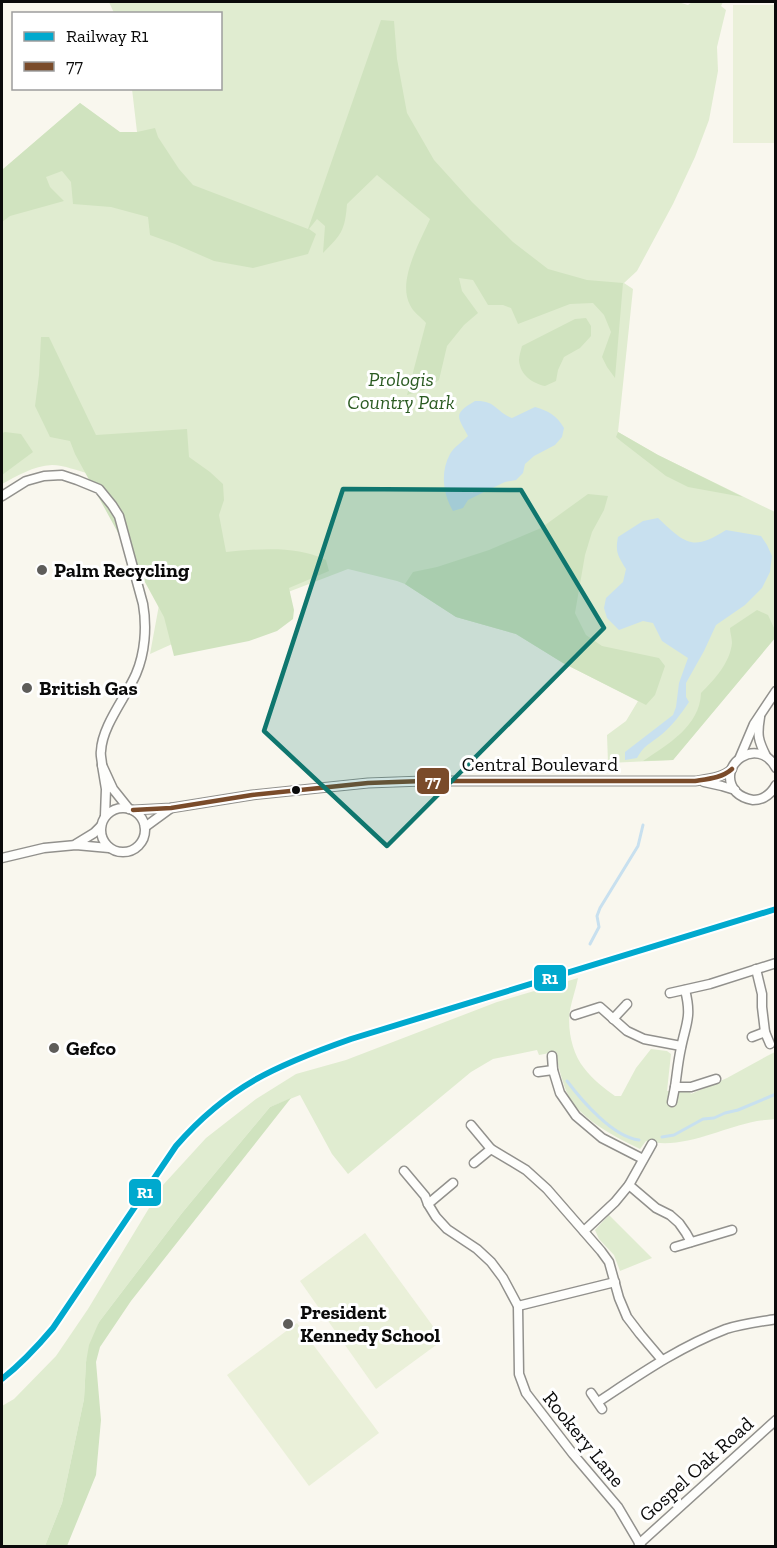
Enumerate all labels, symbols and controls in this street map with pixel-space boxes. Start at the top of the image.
legend [12,12,222,90]
text: Railway R1 [66,25,148,47]
text: 77 [66,55,83,77]
park label: Prologis Country Park [347,367,455,414]
place label: Palm Recycling [54,558,190,582]
marker: Palm Recycling [35,563,49,577]
place label: British Gas [39,676,138,700]
marker: British Gas [20,681,34,695]
street label: Central Boulevard [462,752,618,776]
line badge: 77 [416,767,450,795]
text: 77 [425,772,441,791]
unlabelled marker [290,784,302,796]
line badge: R1 [533,964,567,992]
text: R1 [542,969,559,988]
place label: Gefco [66,1036,116,1060]
marker: Gefco [47,1041,61,1055]
line badge: R1 [128,1178,162,1207]
text: R1 [137,1183,154,1202]
place label: President Kennedy School [300,1300,440,1347]
marker: President Kennedy School [281,1317,295,1331]
street label: Rookery Lane [538,1386,630,1492]
street label: Gospel Oak Road [634,1411,758,1526]

